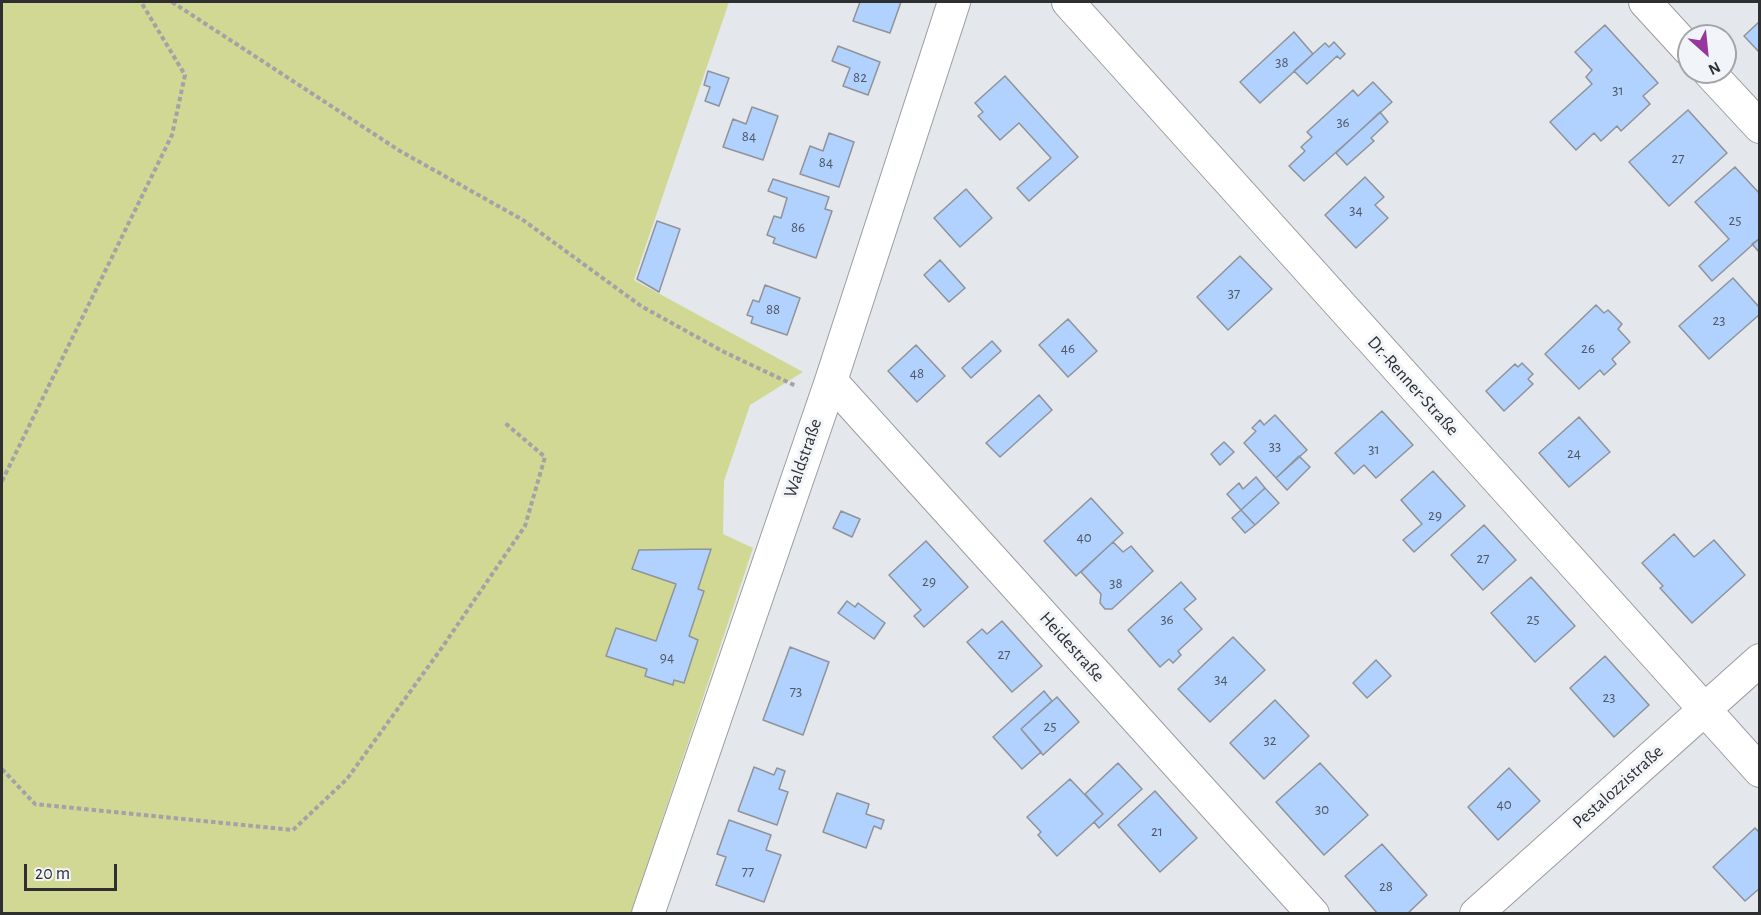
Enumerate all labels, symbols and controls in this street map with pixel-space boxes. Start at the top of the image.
north arrow [1677,24,1737,84]
house number: 38 [1275,53,1289,71]
text: N [1706,59,1723,78]
house number: 82 [853,68,867,86]
house number: 31 [1612,81,1624,99]
house number: 36 [1336,113,1350,131]
house number: 84 [742,127,756,145]
house number: 27 [1671,149,1685,167]
house number: 84 [819,153,833,171]
house number: 34 [1349,201,1363,219]
house number: 25 [1728,211,1742,229]
house number: 86 [791,218,805,236]
house number: 37 [1228,284,1240,302]
house number: 88 [766,300,780,318]
house number: 23 [1712,311,1726,329]
street label: Dr.-Renner-Straße [1363,332,1463,440]
house number: 46 [1061,339,1075,357]
house number: 26 [1581,339,1595,357]
house number: 48 [910,364,924,382]
street label: Waldstraße [779,416,827,500]
house number: 33 [1269,437,1281,455]
house number: 31 [1368,440,1380,458]
house number: 24 [1567,444,1581,462]
house number: 29 [1428,506,1442,524]
house number: 40 [1076,528,1092,546]
house number: 27 [1476,549,1490,567]
house number: 29 [922,572,936,590]
house number: 38 [1109,574,1123,592]
street label: Heidestraße [1035,608,1109,686]
house number: 36 [1160,610,1174,628]
house number: 25 [1526,610,1540,628]
house number: 27 [997,645,1011,663]
house number: 94 [660,648,674,666]
house number: 34 [1214,670,1228,688]
house number: 73 [790,682,802,700]
house number: 23 [1602,688,1616,706]
house number: 25 [1043,717,1057,735]
house number: 32 [1263,731,1277,749]
street label: Pestalozzistraße [1568,741,1668,833]
house number: 40 [1496,795,1512,813]
house number: 30 [1315,800,1329,818]
house number: 21 [1151,822,1163,840]
scale bar [27,852,120,890]
house number: 77 [742,862,754,880]
text: 20 m [35,865,70,883]
house number: 28 [1379,877,1393,895]

